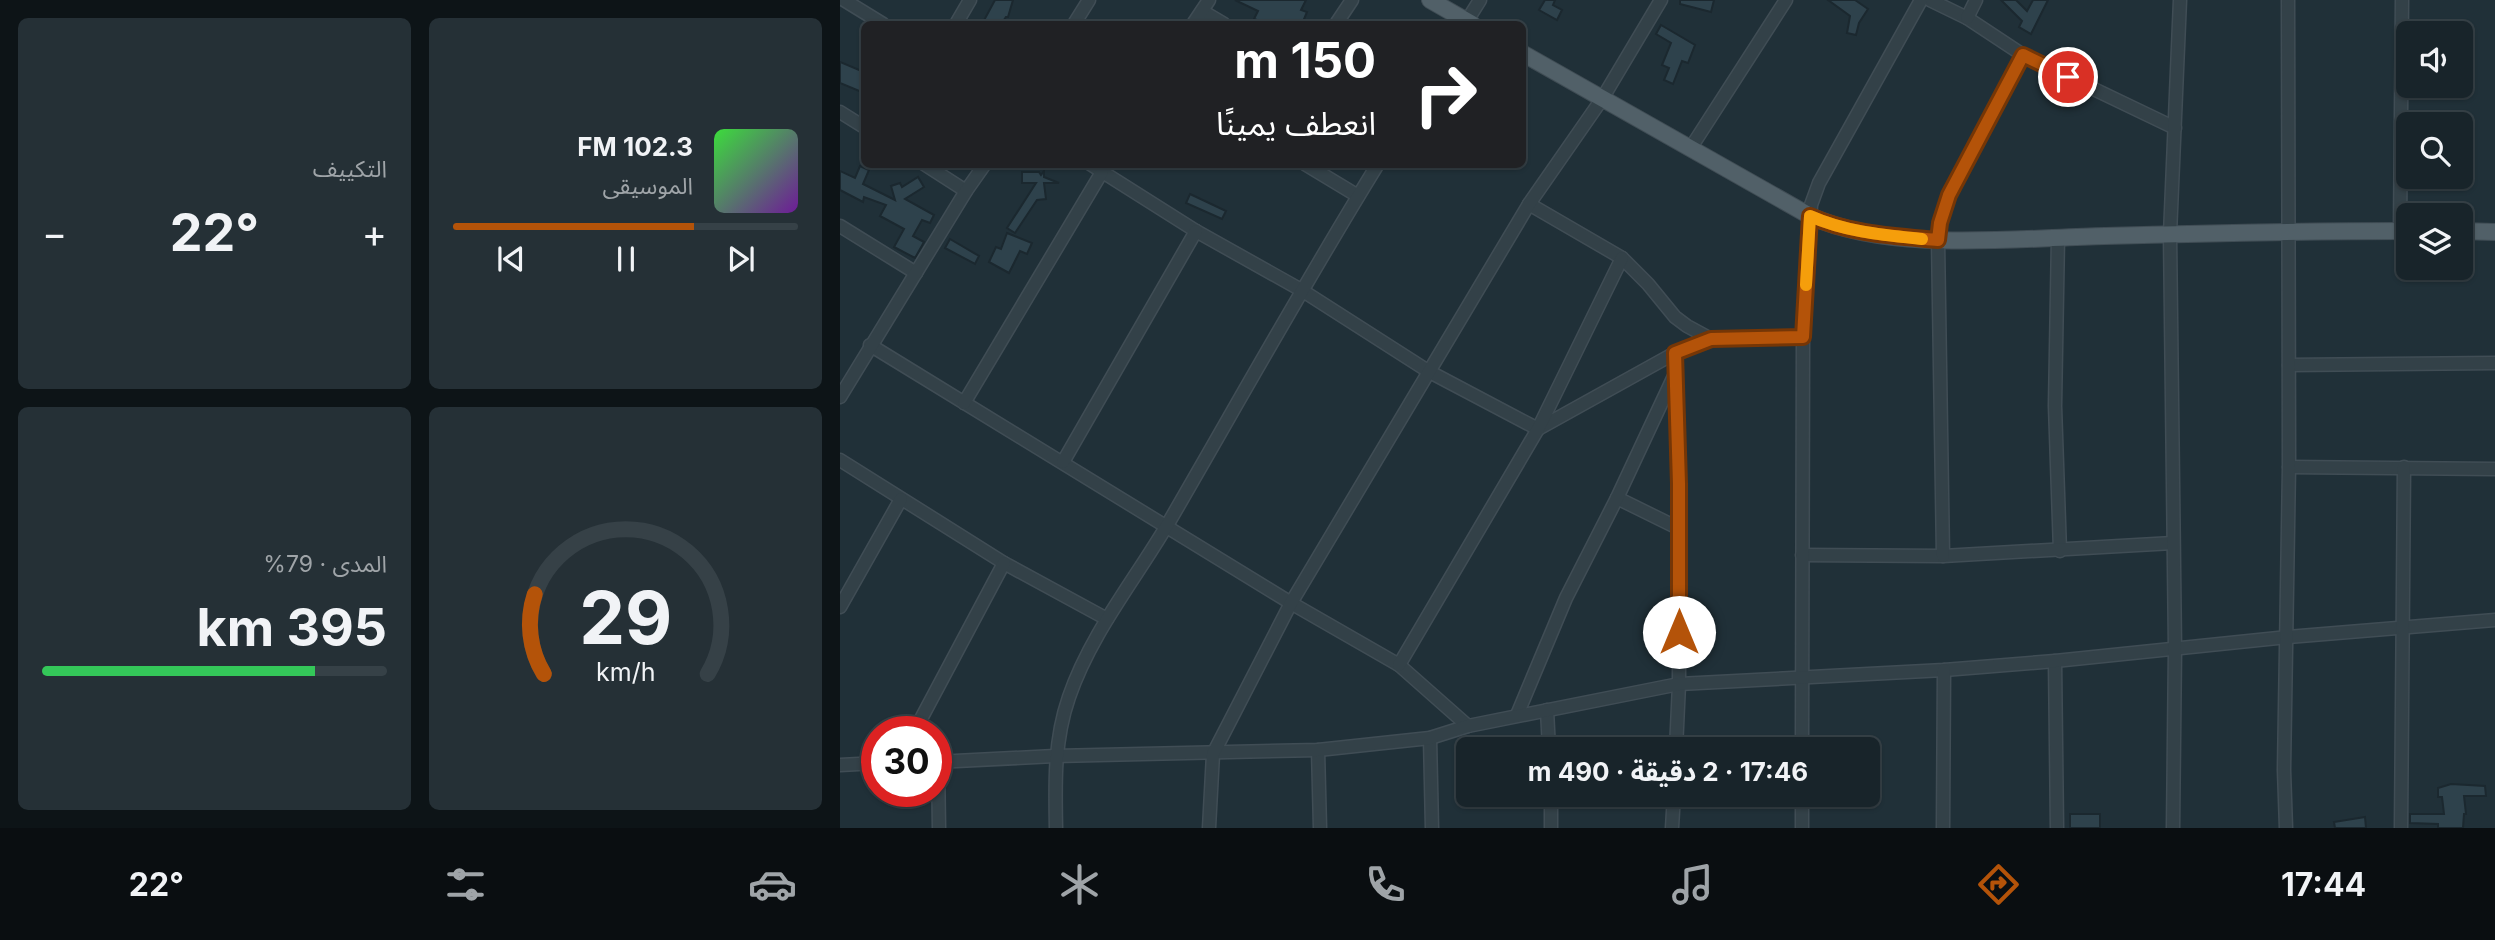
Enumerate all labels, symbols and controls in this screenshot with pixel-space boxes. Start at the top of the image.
map controls [2396,21,2473,280]
button: sound [2396,21,2473,98]
text: 150 m [1234,31,1376,90]
pin [2038,47,2098,107]
icon: right [1400,49,1491,140]
icon: arrive [2049,58,2087,96]
text: انعطف يمينًا [1216,104,1376,143]
button: search [2396,112,2473,189]
text: 102.3 FM [577,131,693,162]
text: التكييف [313,155,387,183]
text: الموسيقى [602,172,693,200]
text: 22° [170,201,259,264]
button: layers [2396,203,2473,280]
text: − [42,210,67,256]
text: + [362,210,387,256]
icon: previous [492,240,530,278]
icon: pause [607,240,645,278]
icon: next [722,240,760,278]
text: المدى · 79% [263,550,387,578]
text: 29 [579,574,672,663]
position arrow [1642,595,1716,669]
text: 395 km [196,596,387,659]
text: km/h [596,657,655,687]
speed limit sign: 30 [861,716,952,807]
text: 17:46 · 2 دقيقة · 490 m [1528,756,1808,787]
icon: filters [441,860,490,909]
icon: car [748,860,797,909]
icon: climate [1055,860,1104,909]
icon: phone [1361,860,1410,909]
icon: music [1668,860,1717,909]
icon: directions [1974,860,2023,909]
text: 22° [129,865,184,904]
text: 17:44 [2281,865,2366,904]

